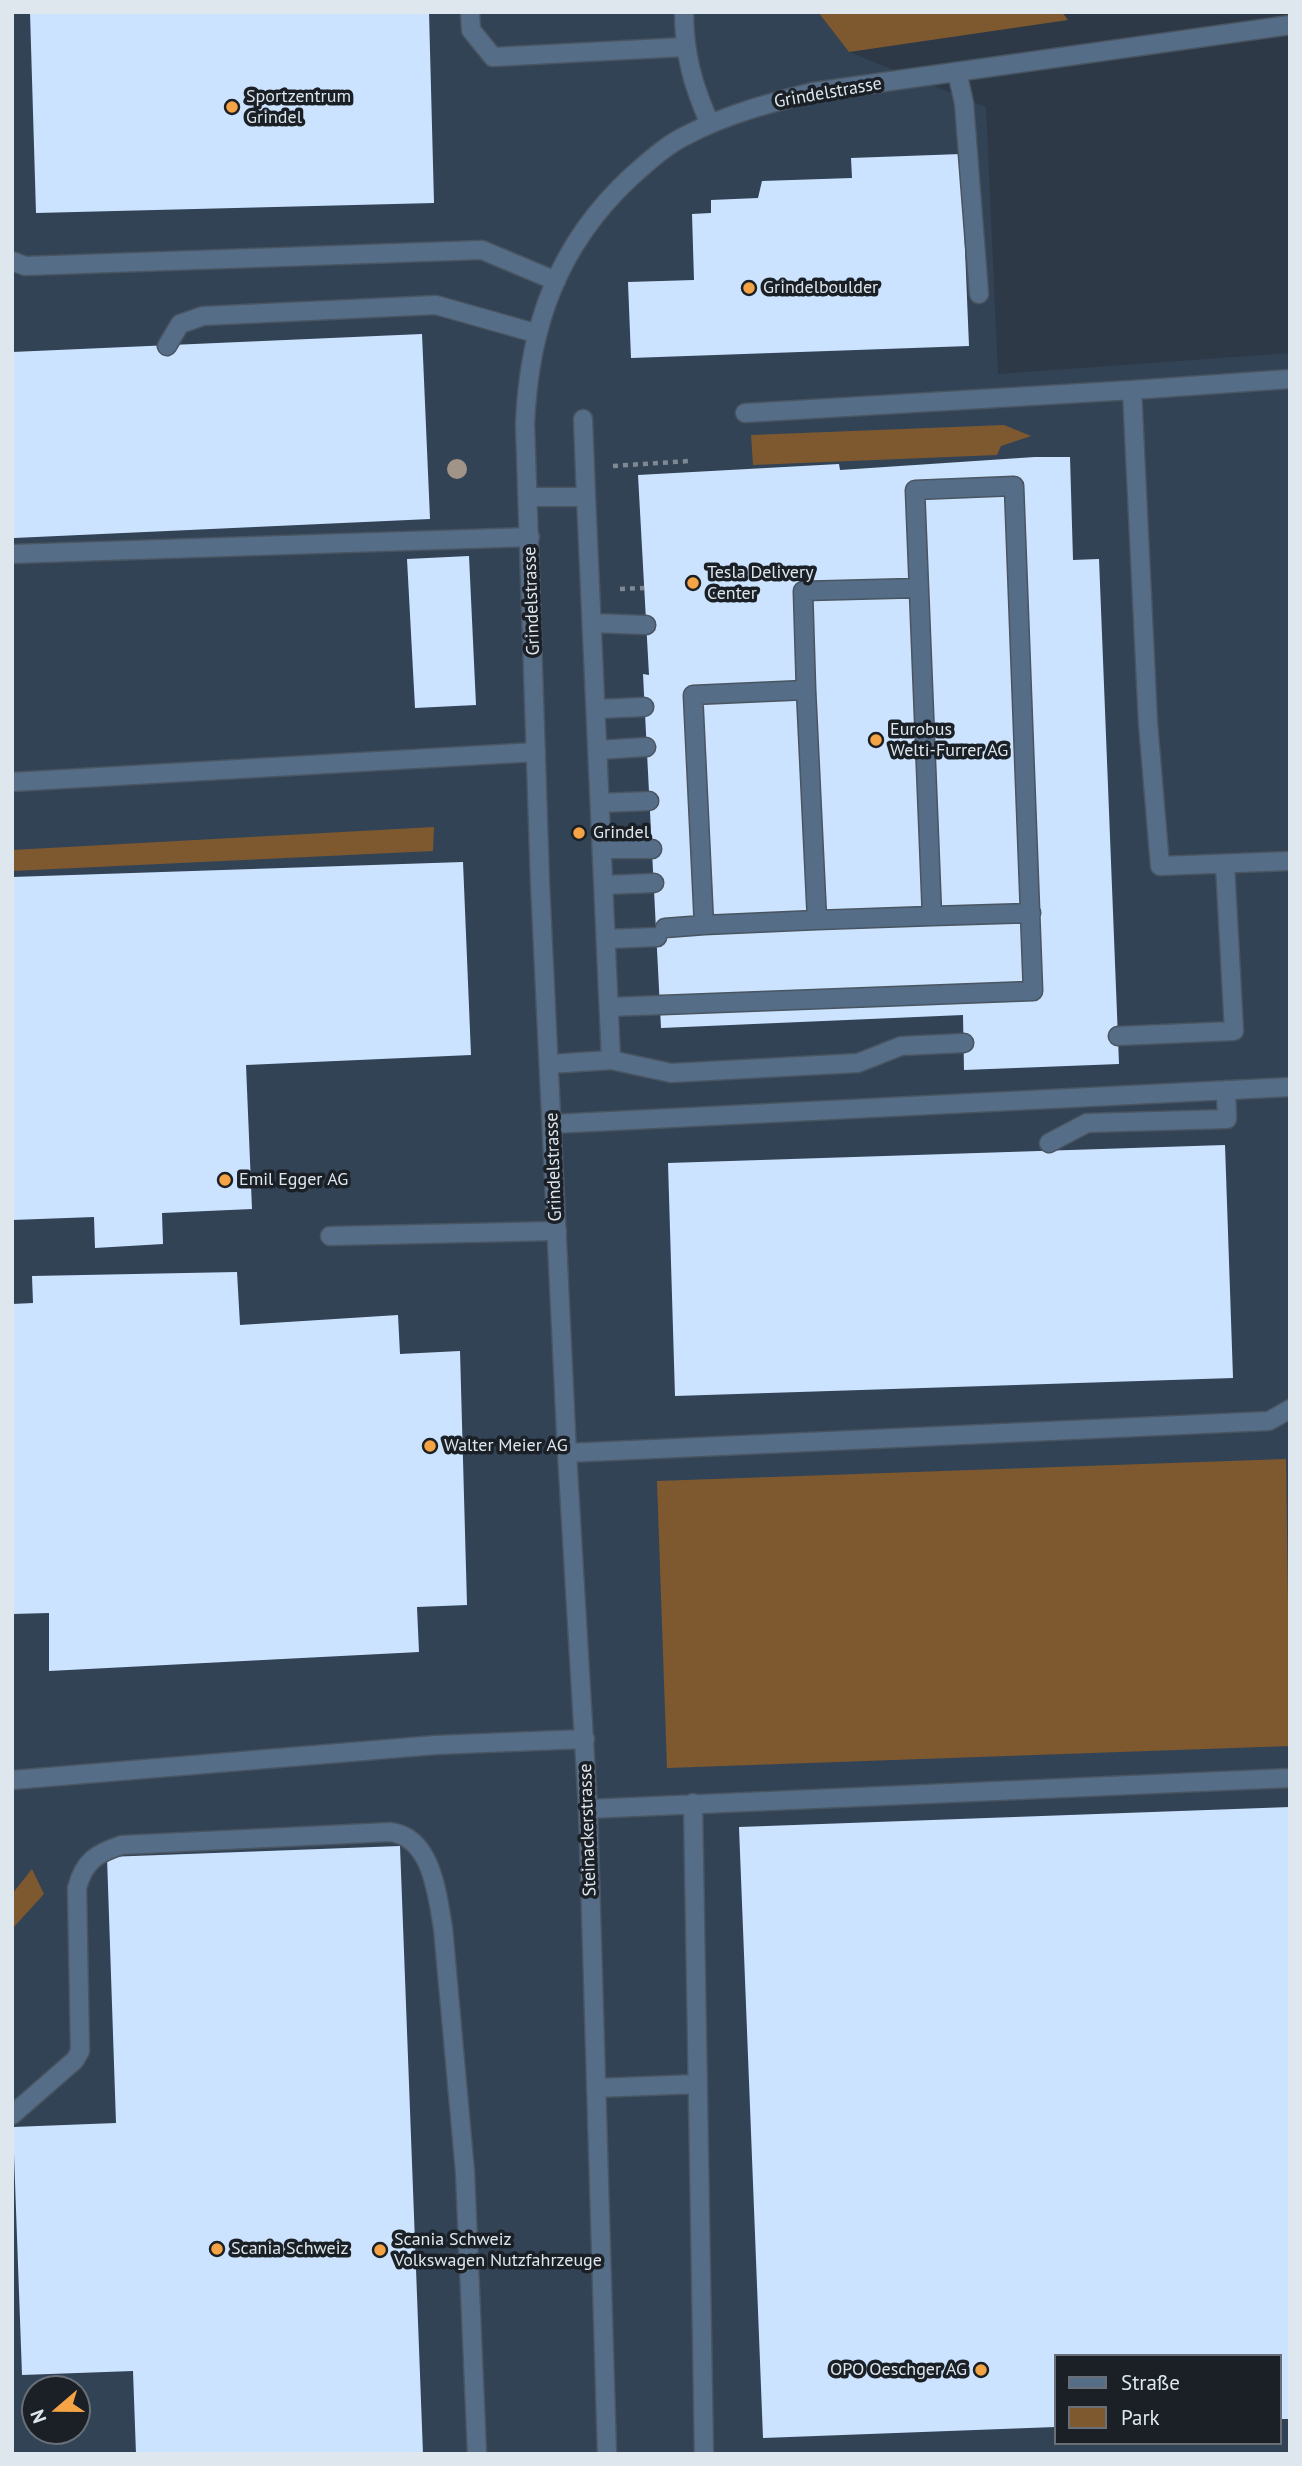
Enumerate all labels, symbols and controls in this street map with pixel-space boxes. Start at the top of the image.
street label: Grindelstrasse [772,73,884,113]
place label: Sportzentrum Grindel [246,86,351,128]
marker: Sportzentrum Grindel [224,99,240,115]
place label: Grindelboulder [763,277,878,299]
marker: Grindelboulder [741,280,757,296]
street label: Grindelstrasse [519,546,545,656]
place label: Tesla Delivery Center [707,562,814,604]
marker: Tesla Delivery Center [685,575,701,591]
place label: Eurobus Welti-Furrer AG [890,719,1008,762]
marker: Eurobus Welti-Furrer AG [868,732,884,748]
place label: Grindel [593,822,649,844]
marker: Grindel [571,825,587,841]
street label: Grindelstrasse [541,1112,567,1222]
place label: Emil Egger AG [239,1169,348,1191]
marker: Emil Egger AG [217,1172,233,1188]
place label: Walter Meier AG [444,1435,568,1457]
marker: Walter Meier AG [422,1438,438,1454]
street label: Steinackerstrasse [575,1763,601,1897]
place label: Scania Schweiz Volkswagen Nutzfahrzeuge [394,2229,602,2272]
place label: Scania Schweiz [231,2238,349,2260]
marker: Scania Schweiz [209,2241,225,2257]
marker: Scania Schweiz Volkswagen Nutzfahrzeuge [372,2242,388,2258]
legend [1054,2354,1281,2445]
place label: OPO Oeschger AG [830,2359,967,2381]
marker: OPO Oeschger AG [973,2362,989,2378]
text: Straße [1121,2369,1180,2396]
north arrow [21,2375,91,2445]
text: Park [1121,2404,1160,2431]
text: N [25,2407,52,2426]

